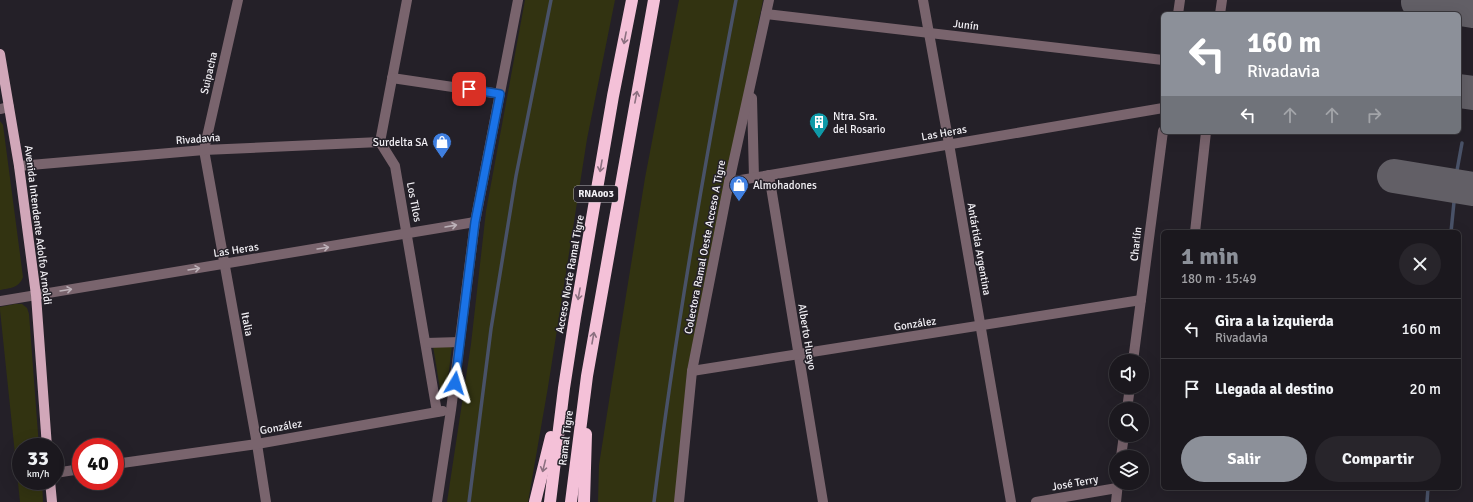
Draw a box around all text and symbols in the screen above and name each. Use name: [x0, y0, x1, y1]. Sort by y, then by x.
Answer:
street label: Junín: [952, 17, 980, 33]
text: 160 m: [1247, 26, 1321, 60]
icon: left: [1181, 28, 1233, 80]
one-way arrow: [620, 31, 628, 44]
street label: Suipacha: [198, 50, 220, 96]
text: Rivadavia: [1247, 60, 1320, 82]
pin: [452, 72, 486, 106]
icon: arrive: [458, 78, 480, 100]
one-way arrow: [633, 91, 641, 104]
icon: left: [1237, 104, 1259, 126]
icon: ahead: [1279, 104, 1301, 126]
icon: ahead: [1321, 104, 1343, 126]
icon: right: [1363, 104, 1385, 126]
place label: Ntra. Sra. del Rosario: [833, 110, 886, 136]
building icon: Ntra. Sra. del Rosario: [808, 111, 830, 139]
street label: Las Heras: [920, 123, 968, 143]
street label: Rivadavia: [175, 131, 221, 147]
shop icon: Surdelta SA: [431, 131, 453, 159]
place label: Surdelta SA: [373, 136, 428, 149]
street label: Avenida Intendente Adolfo Arnoldi: [22, 144, 54, 306]
one-way arrow: [597, 159, 605, 172]
street label: Colectora Ramal Oeste Acceso A Tigre: [682, 159, 728, 335]
shop icon: Almohadones: [728, 174, 750, 202]
place label: Almohadones: [753, 179, 817, 192]
street label: Los Tilos: [404, 181, 424, 223]
road number: RNA003: [574, 186, 618, 202]
street label: Antártida Argentina: [964, 202, 994, 297]
street label: Acceso Norte Ramal Tigre: [553, 214, 587, 334]
one-way arrow: [444, 222, 457, 230]
street label: Charlín: [1127, 226, 1145, 262]
street label: Las Heras: [212, 240, 260, 260]
text: 1 min: [1181, 241, 1239, 271]
button: close: [1399, 243, 1441, 285]
one-way arrow: [316, 244, 329, 252]
one-way arrow: [187, 265, 200, 273]
text: 180 m · 15:49: [1181, 271, 1257, 287]
one-way arrow: [59, 286, 72, 294]
one-way arrow: [575, 287, 583, 300]
street label: Alberto Hueyo: [795, 303, 819, 371]
street label: Italia: [238, 311, 256, 338]
text: Gira a la izquierda: [1215, 312, 1334, 330]
street label: González: [893, 314, 937, 334]
icon: left: [1181, 318, 1203, 340]
text: 160 m: [1401, 320, 1441, 338]
text: Rivadavia: [1215, 330, 1268, 346]
one-way arrow: [589, 332, 597, 345]
map controls: [1109, 354, 1149, 490]
button: sound: [1109, 354, 1149, 394]
position arrow: [434, 362, 476, 404]
icon: arrive: [1181, 378, 1203, 400]
text: Llegada al destino: [1215, 380, 1334, 398]
text: 20 m: [1410, 380, 1441, 398]
button: search: [1109, 402, 1149, 442]
street label: Ramal Tigre: [556, 410, 576, 466]
street label: González: [259, 417, 303, 437]
button: Salir: [1181, 436, 1307, 482]
button: Compartir: [1315, 436, 1441, 482]
speed limit sign: 40: [72, 438, 124, 490]
text: 33: [27, 446, 49, 471]
button: layers: [1109, 450, 1149, 490]
one-way arrow: [540, 459, 547, 472]
text: km/h: [27, 468, 49, 480]
street label: José Terry: [1051, 472, 1100, 493]

